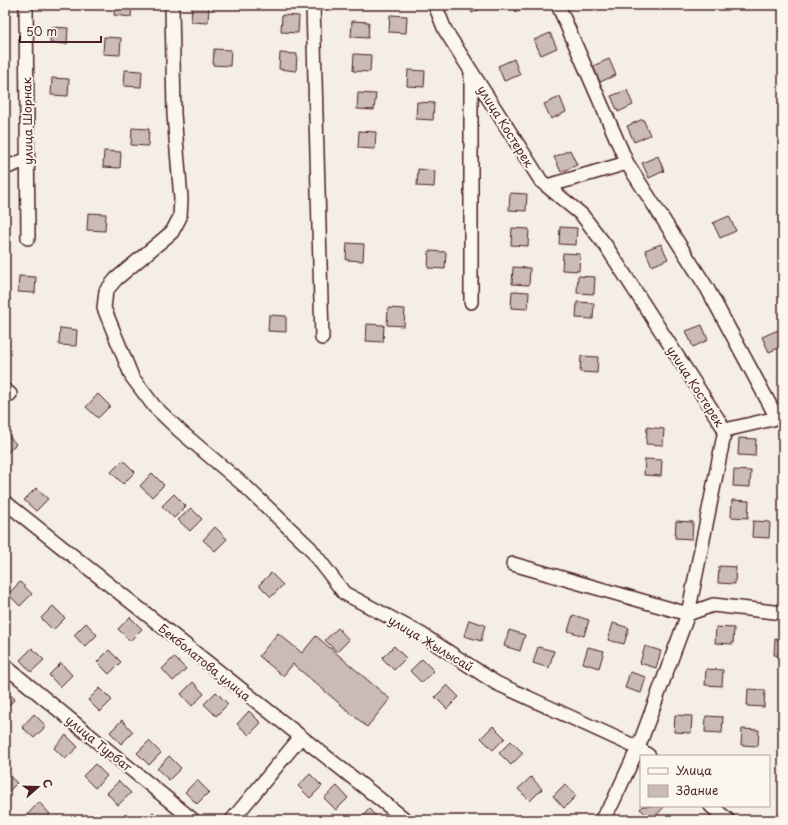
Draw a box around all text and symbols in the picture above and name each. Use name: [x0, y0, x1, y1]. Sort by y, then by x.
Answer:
scale bar: [20, 18, 101, 44]
text: 50 m: [26, 22, 57, 40]
street label: улица Шорнак: [17, 76, 37, 165]
street label: улица Костерек: [474, 82, 539, 171]
street label: улица Костерек: [663, 342, 729, 431]
street label: улица Жылысай: [385, 611, 477, 675]
street label: Бекболатова улица: [155, 619, 255, 705]
street label: улица Турбат: [62, 711, 137, 776]
legend: [640, 755, 770, 807]
text: Улица: [676, 761, 712, 779]
north arrow: [18, 767, 58, 807]
text: С: [38, 777, 57, 790]
text: Здание: [676, 781, 718, 799]

